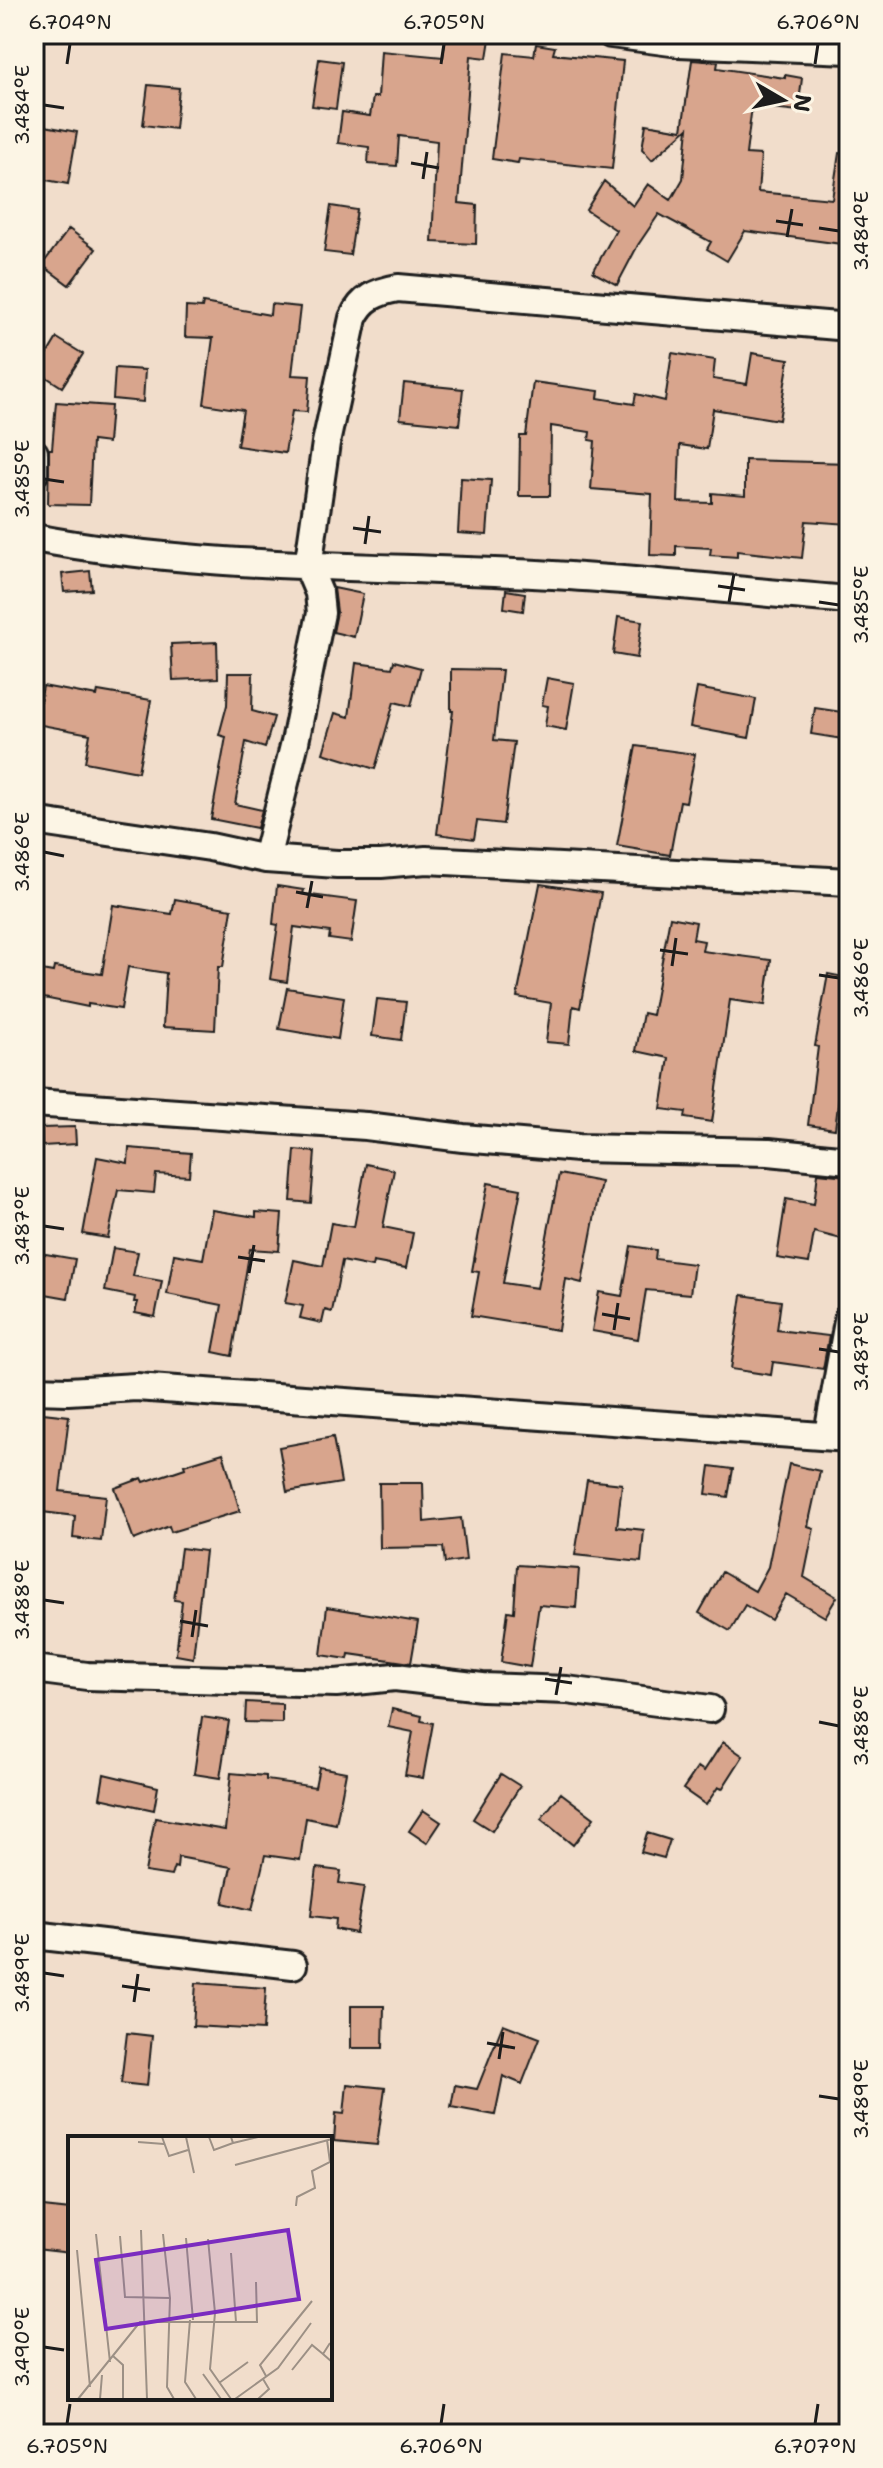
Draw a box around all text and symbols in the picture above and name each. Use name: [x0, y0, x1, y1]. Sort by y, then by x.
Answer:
text: 6.704°N: [28, 9, 112, 35]
text: 6.705°N: [403, 9, 485, 35]
text: 6.706°N: [776, 9, 860, 35]
north arrow: [743, 60, 823, 140]
text: 3.484°E: [9, 65, 35, 145]
text: N: [787, 92, 818, 114]
text: 3.484°E: [848, 191, 874, 271]
text: 3.485°E: [9, 439, 35, 519]
text: 3.485°E: [848, 565, 874, 645]
text: 3.486°E: [9, 812, 35, 892]
text: 3.486°E: [848, 938, 874, 1018]
text: 3.487°E: [9, 1186, 35, 1266]
text: 3.487°E: [848, 1312, 874, 1392]
text: 3.488°E: [9, 1560, 35, 1640]
text: 3.488°E: [848, 1686, 874, 1766]
text: 3.489°E: [9, 1933, 35, 2013]
text: 3.489°E: [848, 2059, 874, 2139]
inset map: [68, 2136, 332, 2400]
text: 3.490°E: [9, 2307, 35, 2387]
text: 6.705°N: [26, 2433, 108, 2459]
text: 6.706°N: [399, 2433, 483, 2459]
text: 6.707°N: [774, 2433, 856, 2459]

